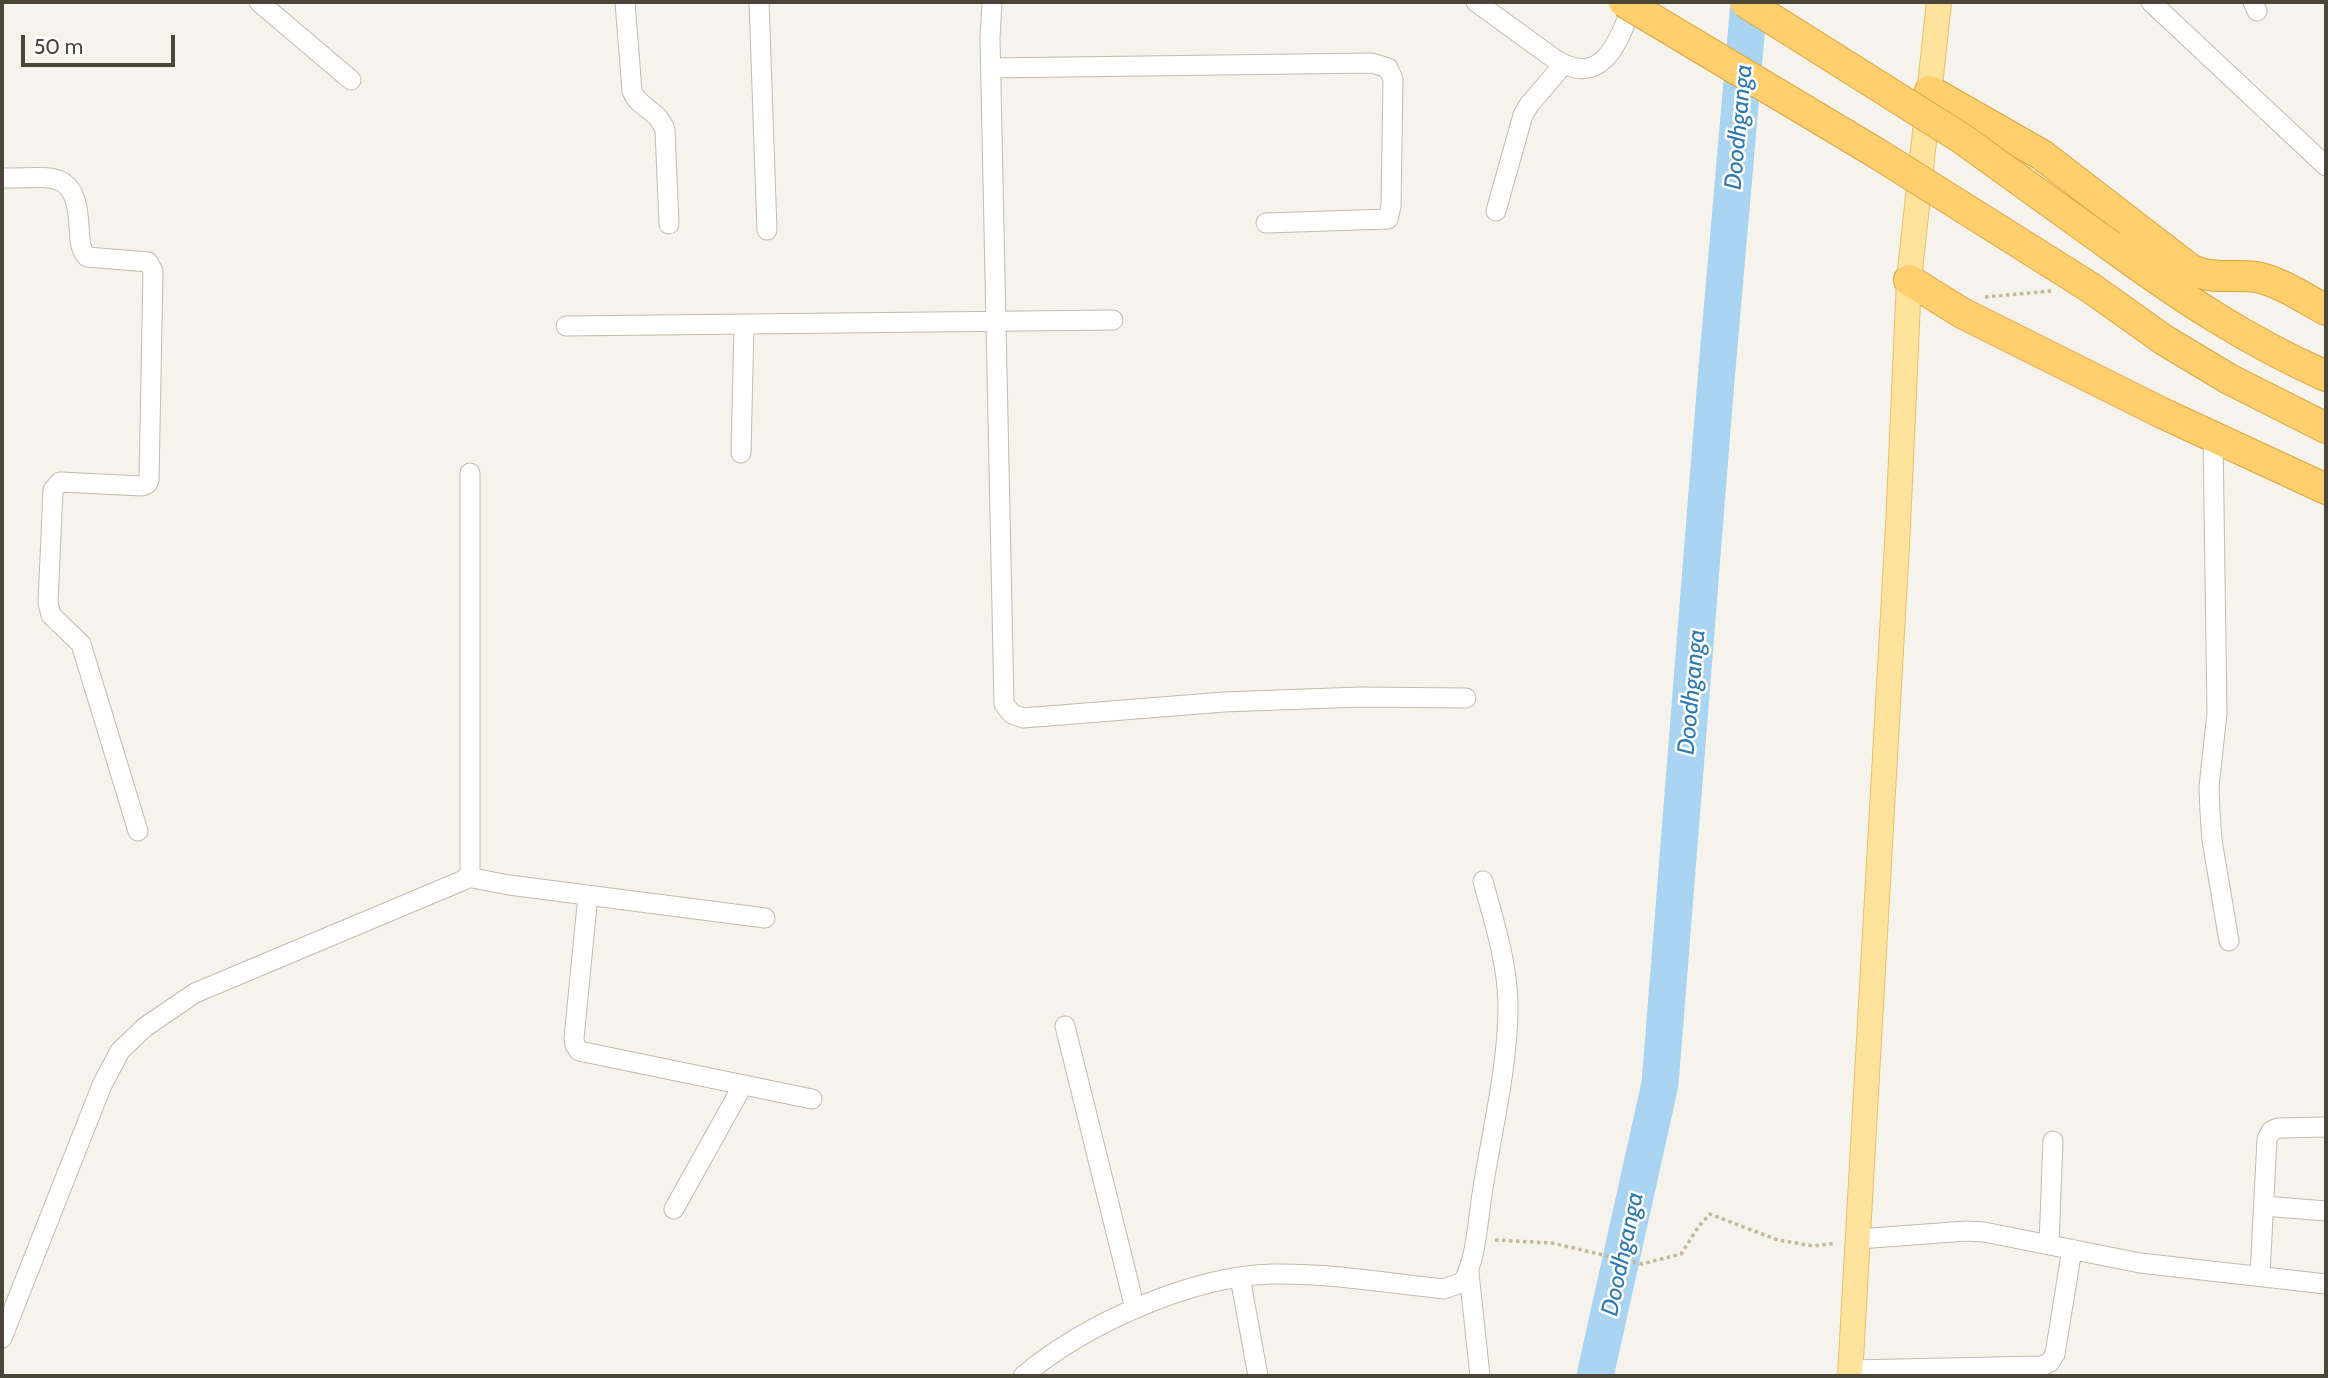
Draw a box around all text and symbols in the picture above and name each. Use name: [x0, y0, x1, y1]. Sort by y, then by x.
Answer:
scale bar: [24, 21, 178, 65]
text: 50 m: [34, 34, 83, 59]
water label: Doodhganga: [1719, 63, 1759, 191]
water label: Doodhganga: [1672, 628, 1712, 756]
water label: Doodhganga: [1596, 1190, 1650, 1318]

